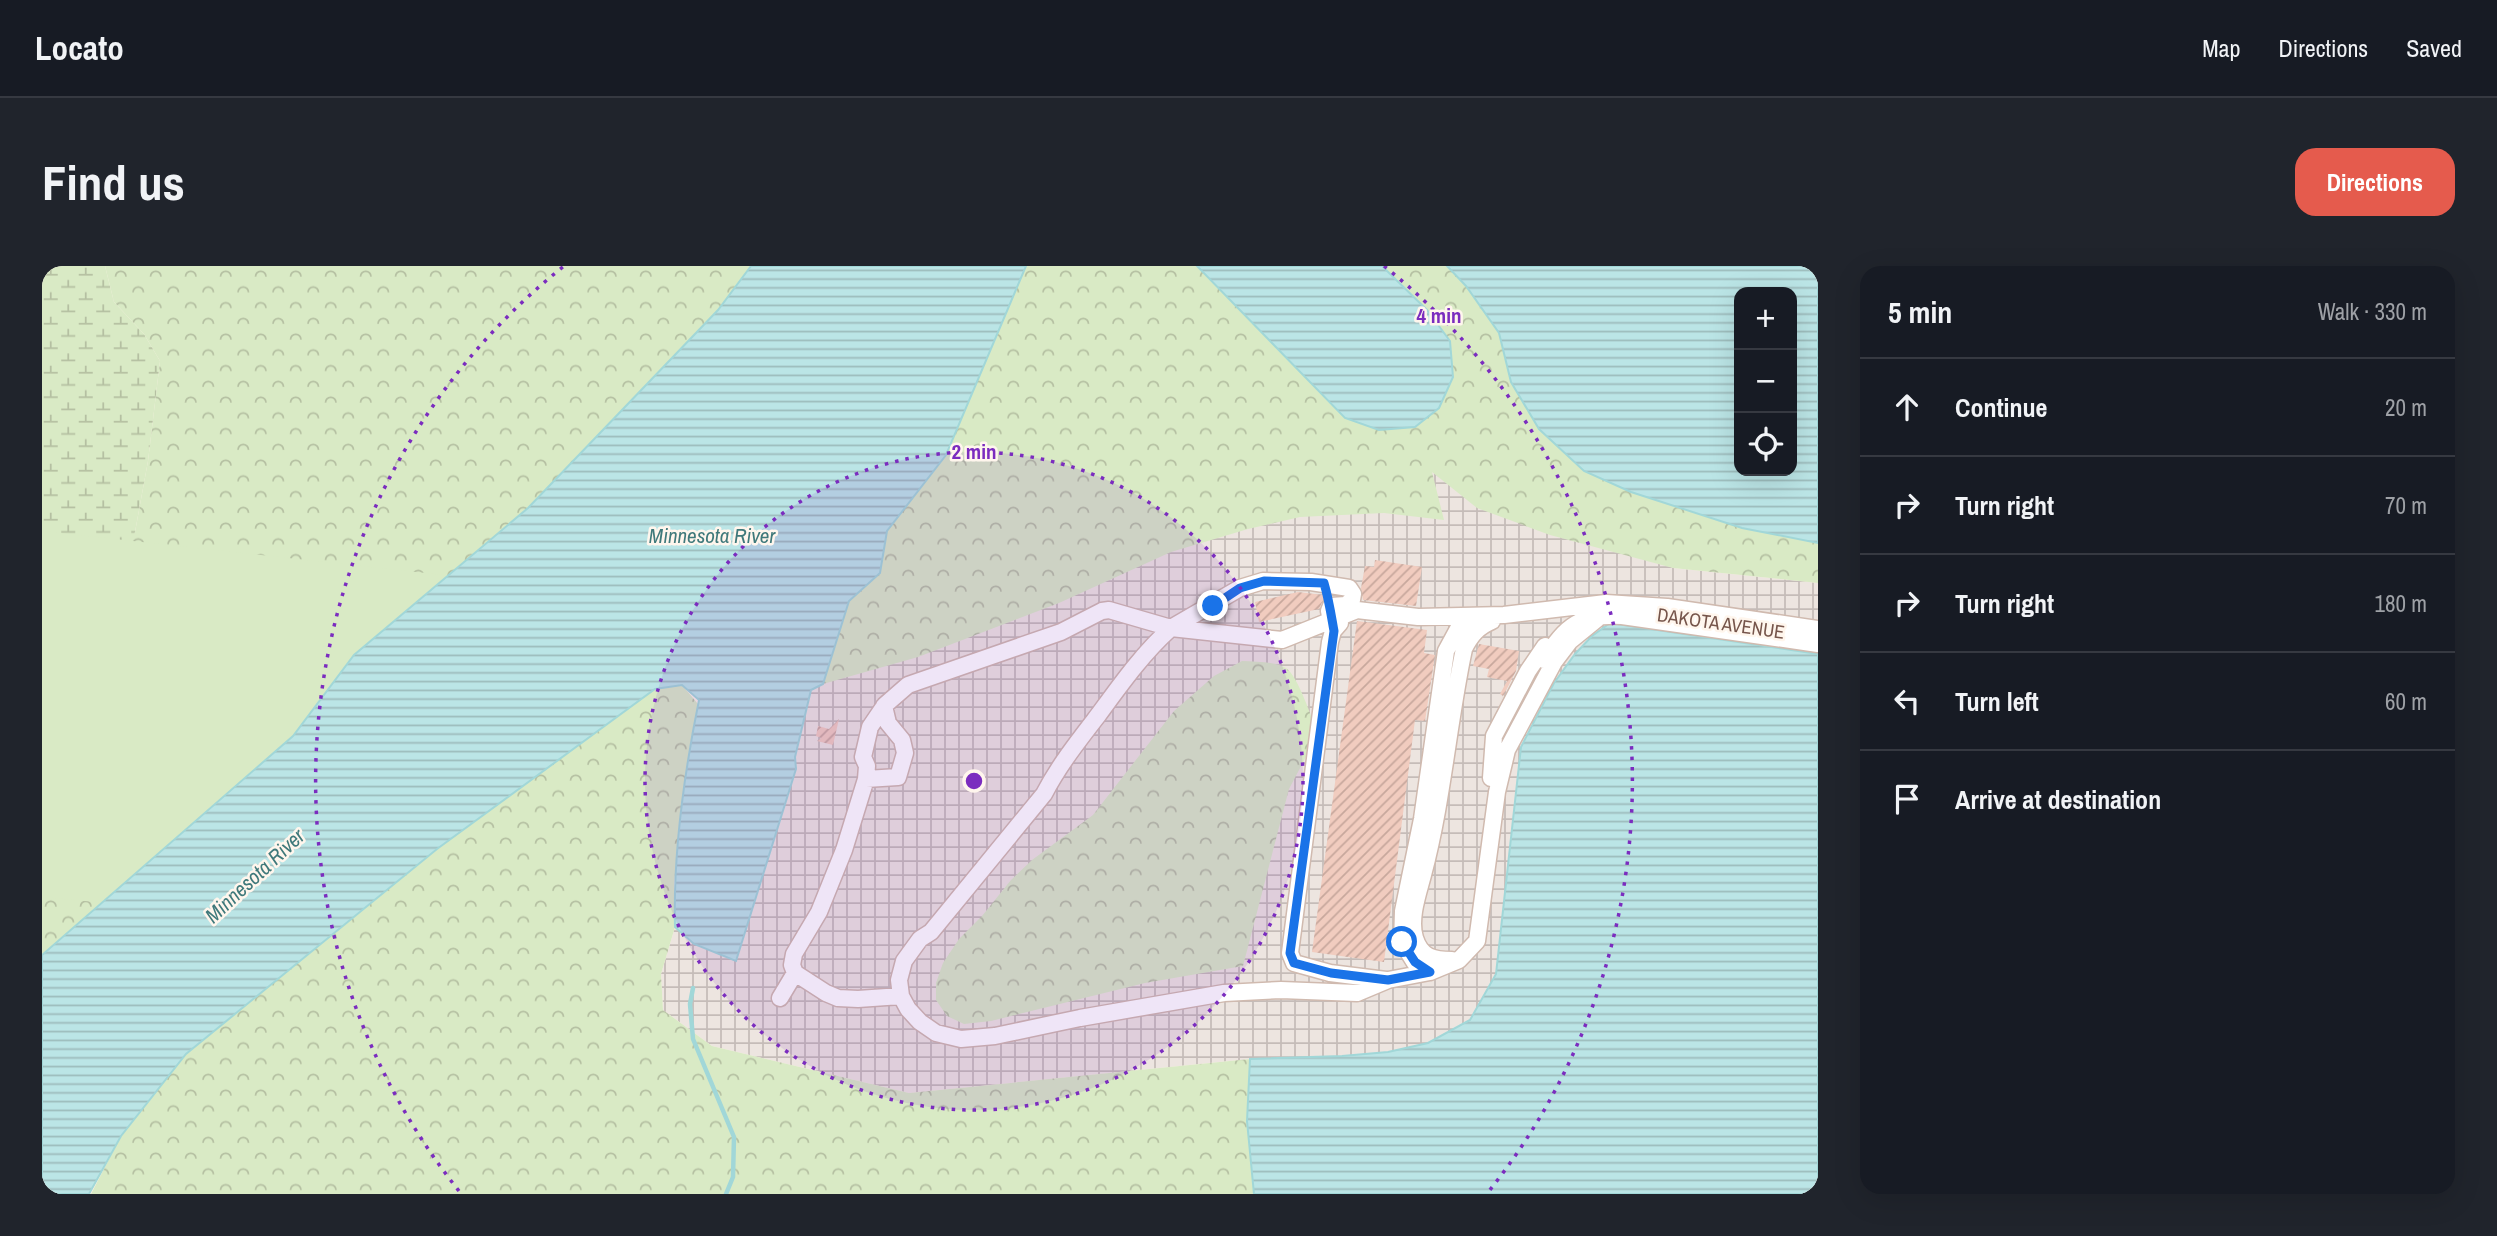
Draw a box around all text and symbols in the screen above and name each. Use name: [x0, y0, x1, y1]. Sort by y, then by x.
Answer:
text: Locato: [35, 26, 124, 70]
text: Map: [2202, 32, 2240, 64]
text: Directions: [2278, 32, 2368, 64]
text: Saved: [2406, 32, 2462, 64]
button: Directions: [2295, 148, 2455, 216]
text: Find us: [42, 149, 185, 215]
map controls: [1734, 287, 1797, 476]
button: +: [1734, 287, 1797, 350]
text: 5 min: [1888, 292, 1952, 332]
text: Walk · 330 m: [2318, 296, 2427, 327]
text: 4 min: [1417, 301, 1461, 330]
button: −: [1734, 350, 1797, 413]
icon: ahead: [1888, 388, 1926, 426]
text: Continue: [1955, 390, 2047, 425]
text: 20 m: [2385, 392, 2427, 423]
button: locate: [1734, 413, 1797, 476]
text: 2 min: [952, 437, 996, 466]
icon: right: [1888, 486, 1926, 524]
text: Turn right: [1955, 488, 2054, 523]
text: 70 m: [2385, 490, 2427, 521]
water label: Minnesota River: [649, 521, 776, 550]
icon: right: [1888, 584, 1926, 622]
text: Turn right: [1955, 586, 2054, 621]
text: 180 m: [2375, 588, 2427, 619]
route end: [1197, 590, 1228, 621]
street label: DAKOTA AVENUE: [1656, 601, 1786, 645]
icon: left: [1888, 682, 1926, 720]
text: Turn left: [1955, 684, 2039, 719]
text: 60 m: [2385, 686, 2427, 717]
centre of rings: [962, 769, 986, 793]
icon: arrive: [1888, 780, 1926, 818]
text: Arrive at destination: [1955, 782, 2161, 817]
water label: Minnesota River: [199, 821, 312, 929]
route start: [1386, 926, 1417, 957]

